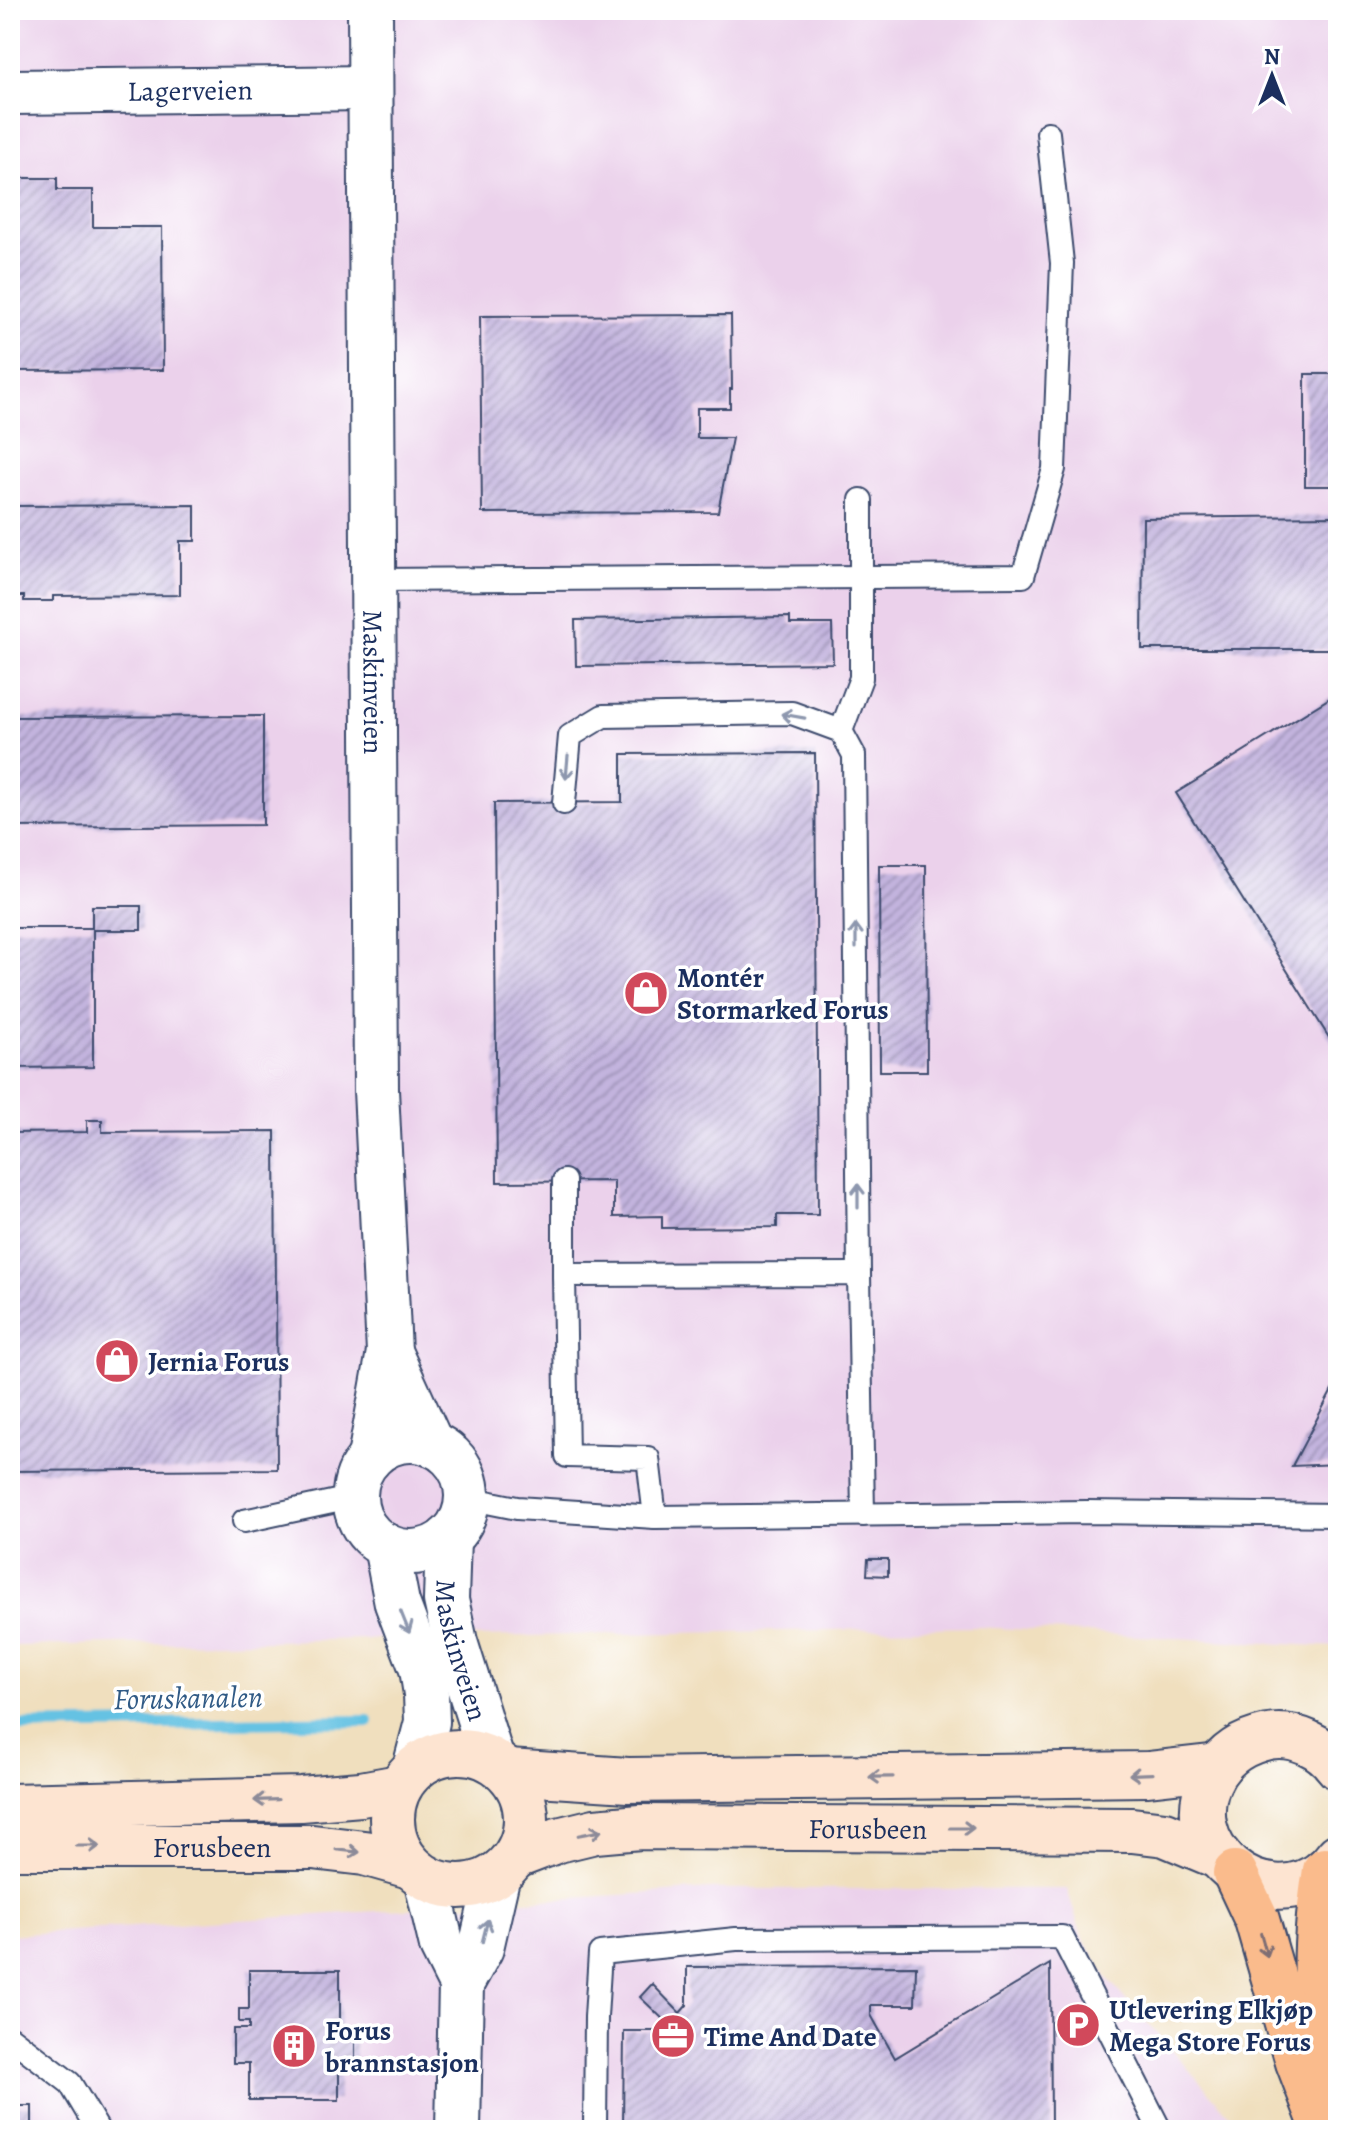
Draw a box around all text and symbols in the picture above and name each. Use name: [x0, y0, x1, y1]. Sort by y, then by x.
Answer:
north arrow: [1232, 36, 1312, 116]
text: N: [1264, 42, 1280, 72]
street label: Lagerveien: [127, 71, 253, 111]
street label: Maskinveien: [353, 610, 392, 754]
one-way arrow: [780, 707, 806, 722]
one-way arrow: [559, 753, 574, 780]
one-way arrow: [848, 923, 864, 950]
place label: Montér Stormarked Forus: [677, 959, 889, 1029]
shop icon: Montér Stormarked Forus: [622, 969, 670, 1017]
one-way arrow: [850, 1183, 866, 1210]
shop icon: Jernia Forus: [93, 1337, 141, 1385]
place label: Jernia Forus: [148, 1343, 289, 1381]
street label: Maskinveien: [426, 1579, 497, 1726]
one-way arrow: [399, 1609, 413, 1634]
water label: Foruskanalen: [113, 1677, 263, 1719]
one-way arrow: [1128, 1766, 1155, 1781]
one-way arrow: [868, 1769, 895, 1785]
one-way arrow: [253, 1793, 280, 1808]
street label: Forusbeen: [808, 1810, 927, 1849]
one-way arrow: [948, 1821, 975, 1836]
one-way arrow: [577, 1824, 602, 1839]
street label: Forusbeen: [153, 1829, 271, 1867]
one-way arrow: [74, 1839, 101, 1854]
one-way arrow: [334, 1843, 361, 1858]
one-way arrow: [478, 1919, 493, 1945]
one-way arrow: [1258, 1932, 1273, 1958]
place label: Utlevering Elkjøp Mega Store Forus: [1109, 1991, 1313, 2061]
parking icon: Utlevering Elkjøp Mega Store Forus: [1054, 2001, 1102, 2049]
place label: Forus brannstasjon: [324, 2012, 479, 2082]
office icon: Time And Date: [649, 2012, 697, 2060]
place label: Time And Date: [704, 2018, 877, 2056]
building icon: Forus brannstasjon: [270, 2022, 318, 2070]

